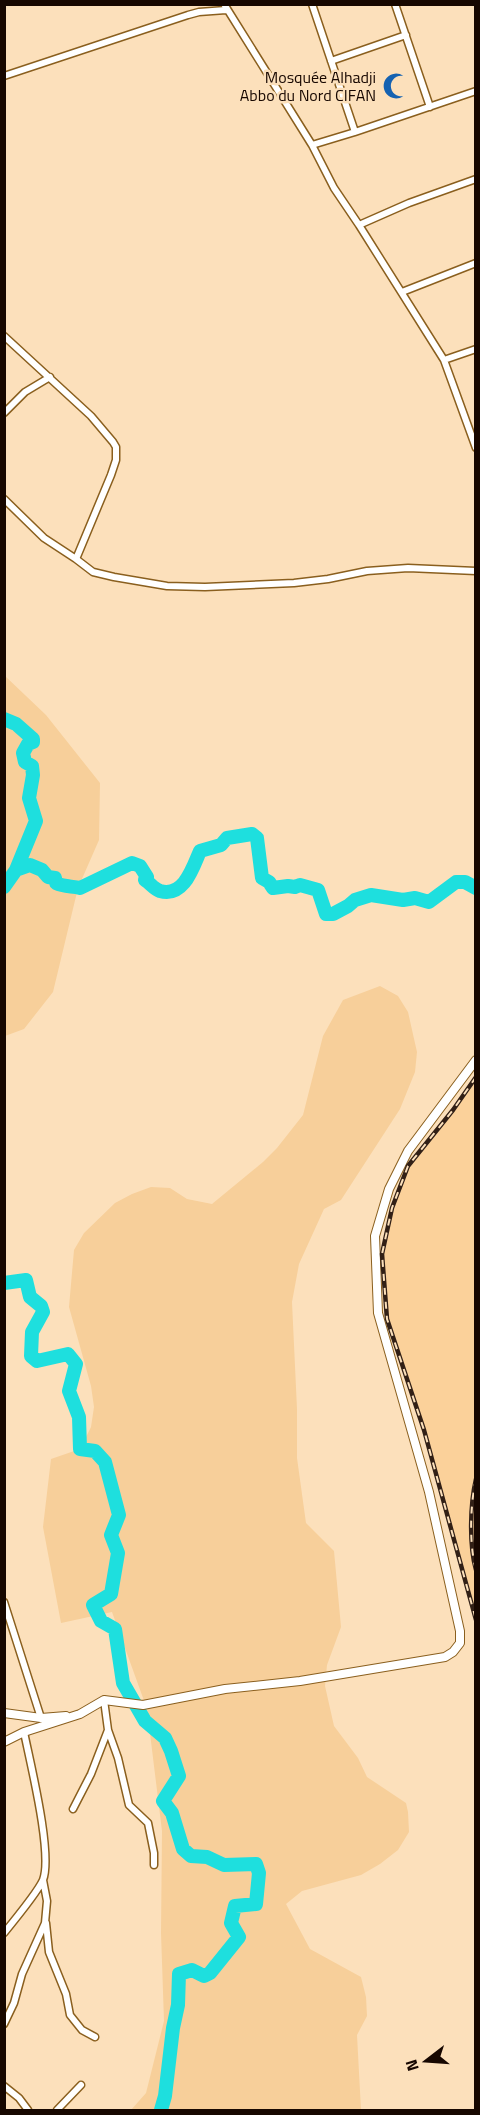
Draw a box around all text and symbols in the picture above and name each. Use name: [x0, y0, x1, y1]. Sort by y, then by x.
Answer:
place label: Mosquée Alhadji Abbo du Nord CIFAN: [240, 65, 376, 107]
mosque icon: Mosquée Alhadji Abbo du Nord CIFAN: [381, 71, 411, 101]
north arrow: [396, 2031, 456, 2091]
text: N: [399, 2057, 425, 2074]

